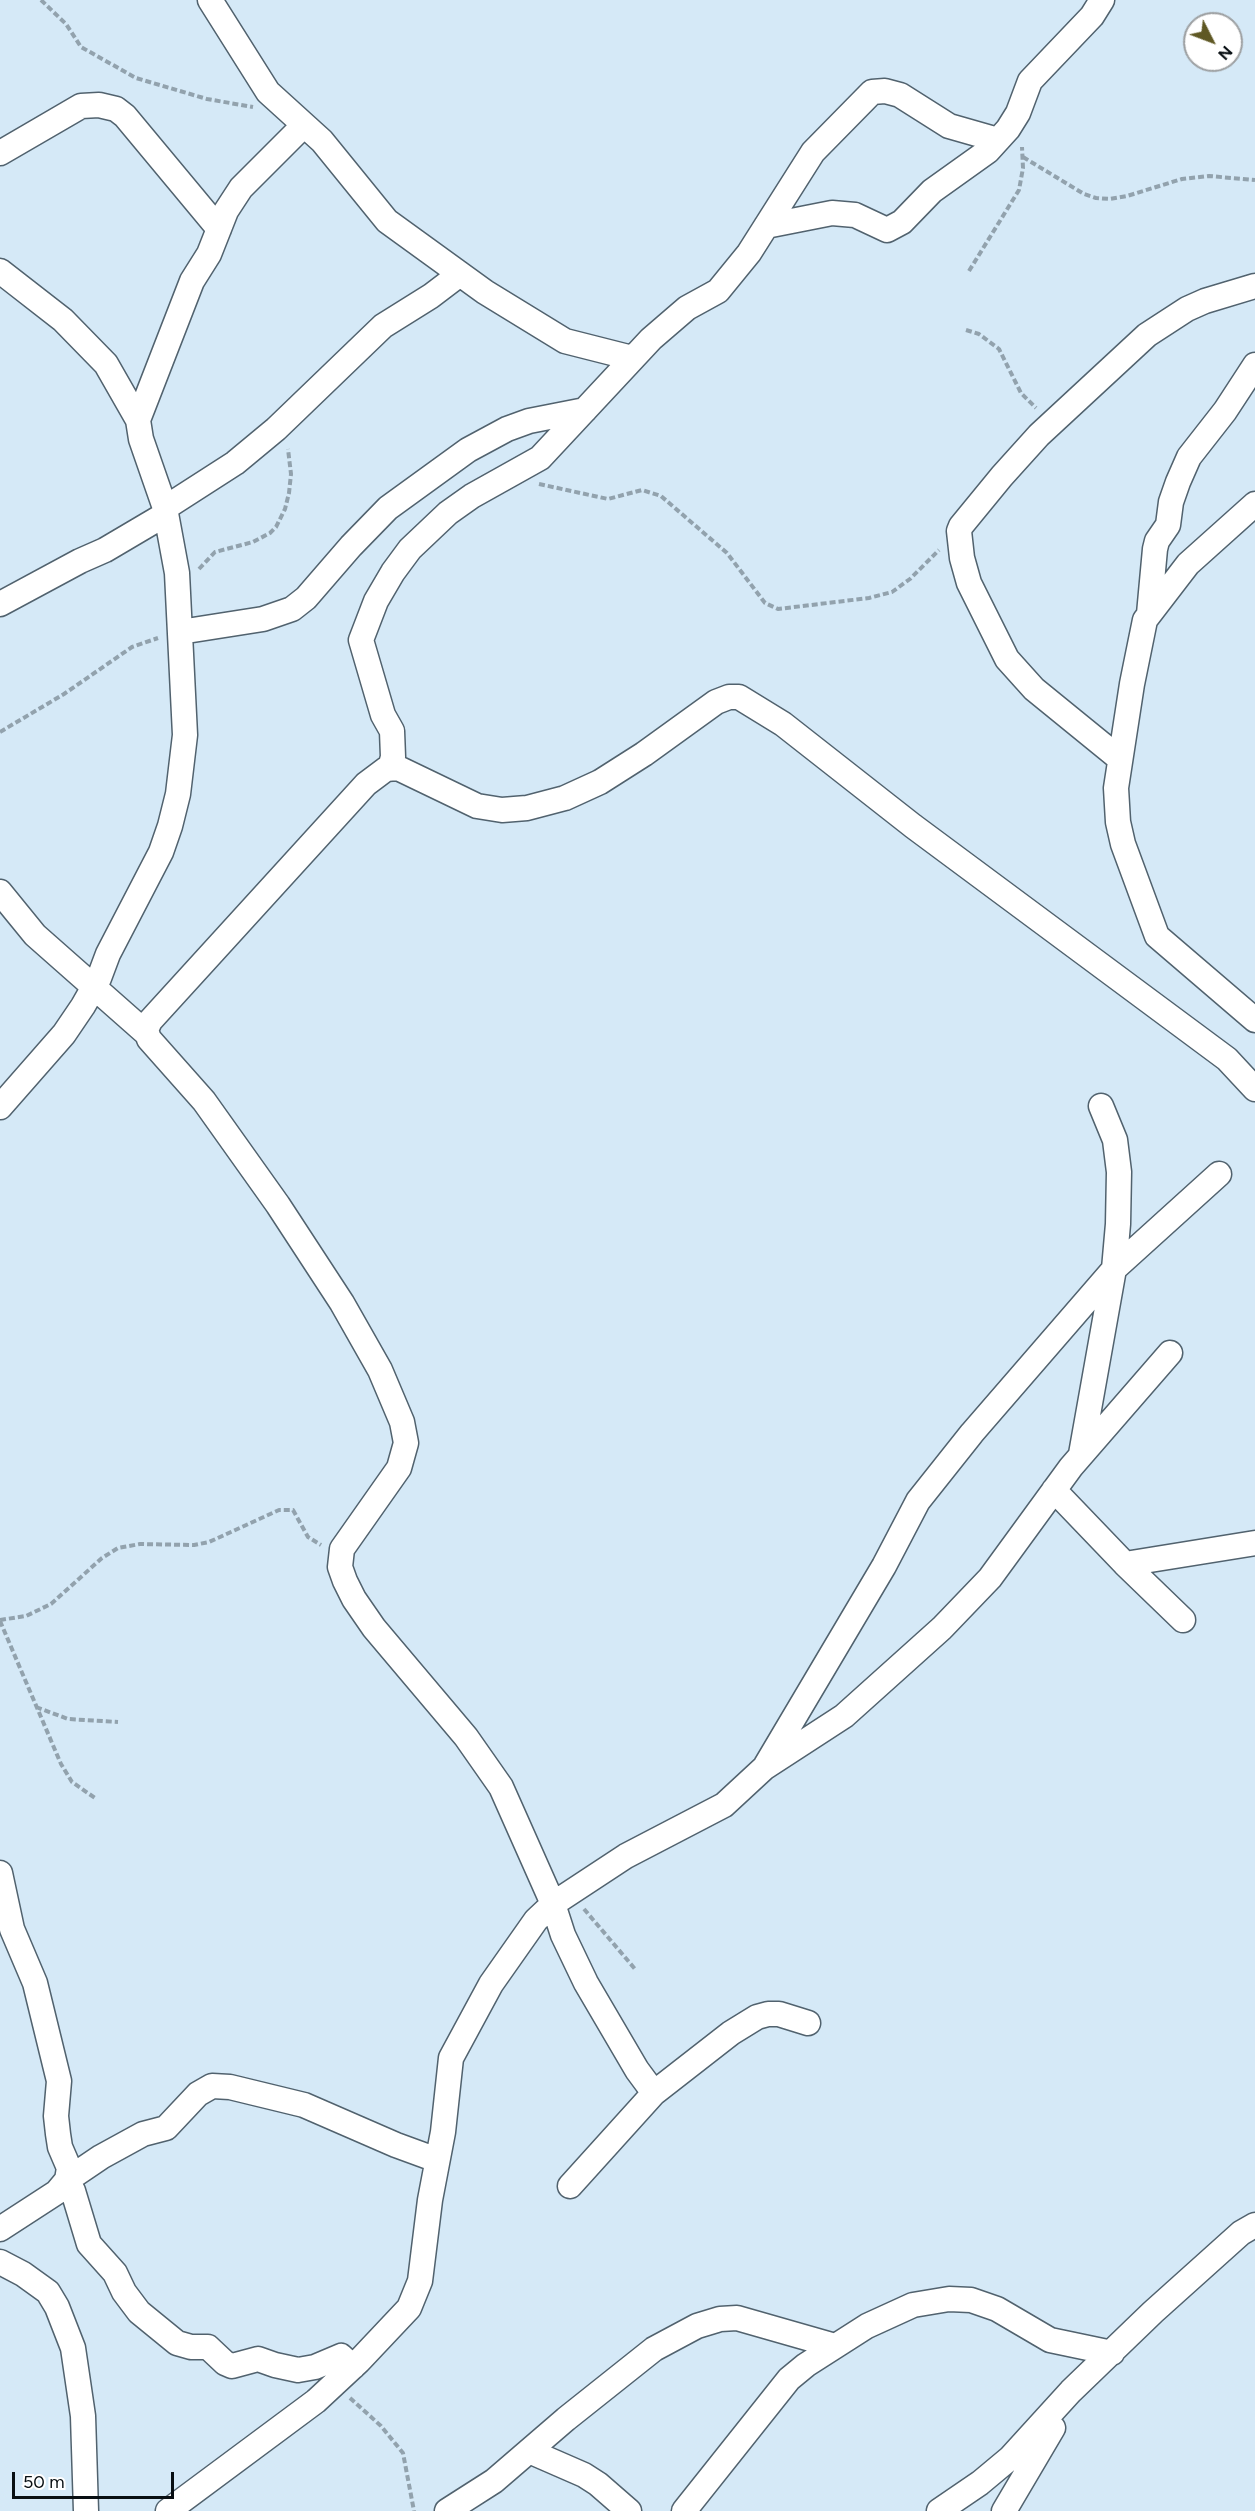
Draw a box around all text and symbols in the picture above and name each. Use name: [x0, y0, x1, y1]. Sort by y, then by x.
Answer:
north arrow: [1183, 12, 1243, 72]
text: N: [1214, 42, 1236, 64]
scale bar: [15, 2460, 177, 2498]
text: 50 m: [23, 2471, 65, 2493]

